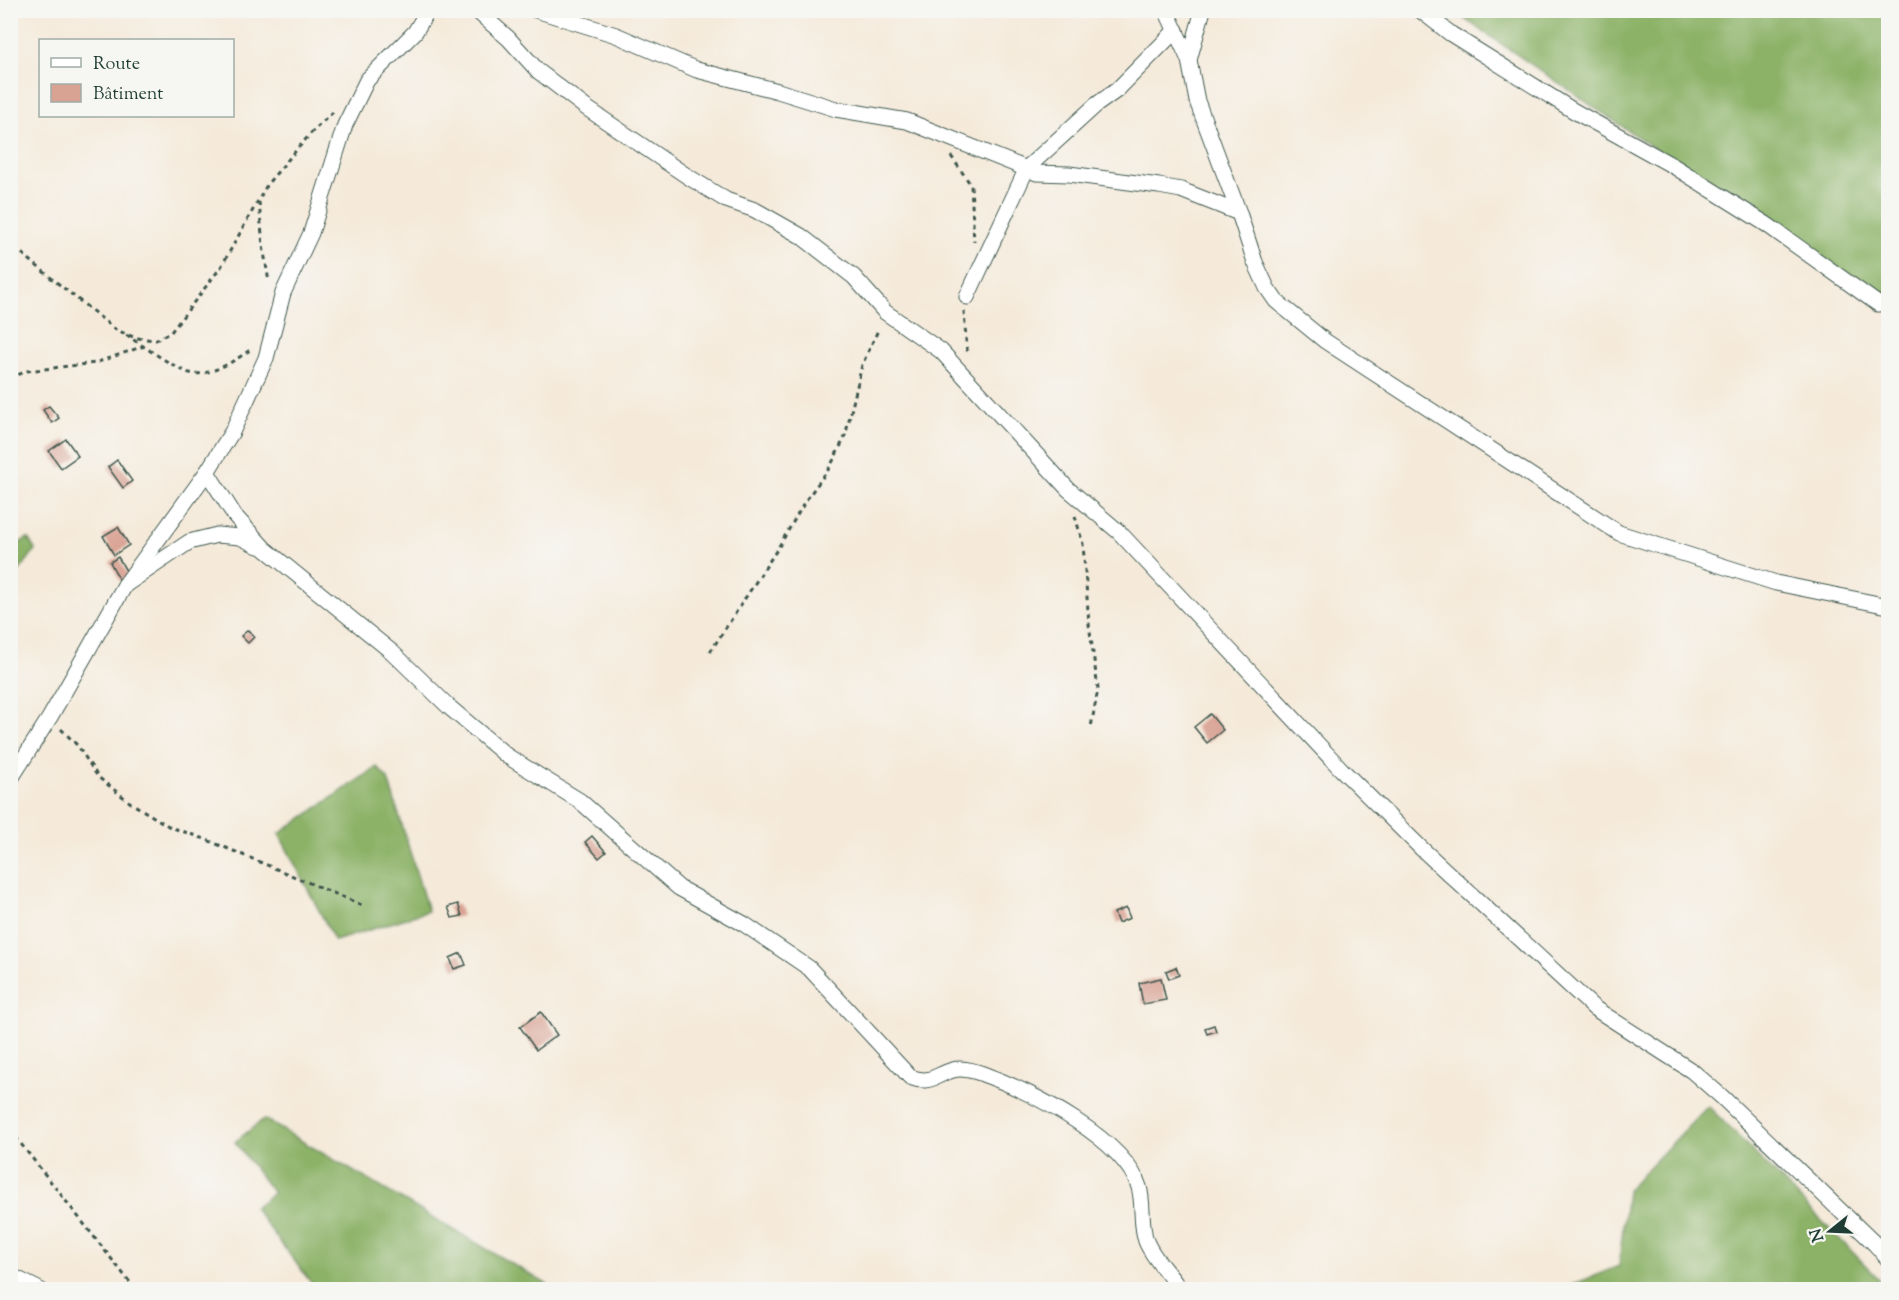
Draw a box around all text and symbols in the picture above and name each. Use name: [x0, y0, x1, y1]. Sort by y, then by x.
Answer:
legend: [39, 39, 234, 117]
text: Route: [93, 52, 140, 78]
text: Bâtiment: [93, 82, 163, 108]
north arrow: [1800, 1201, 1860, 1261]
text: N: [1805, 1225, 1831, 1244]

